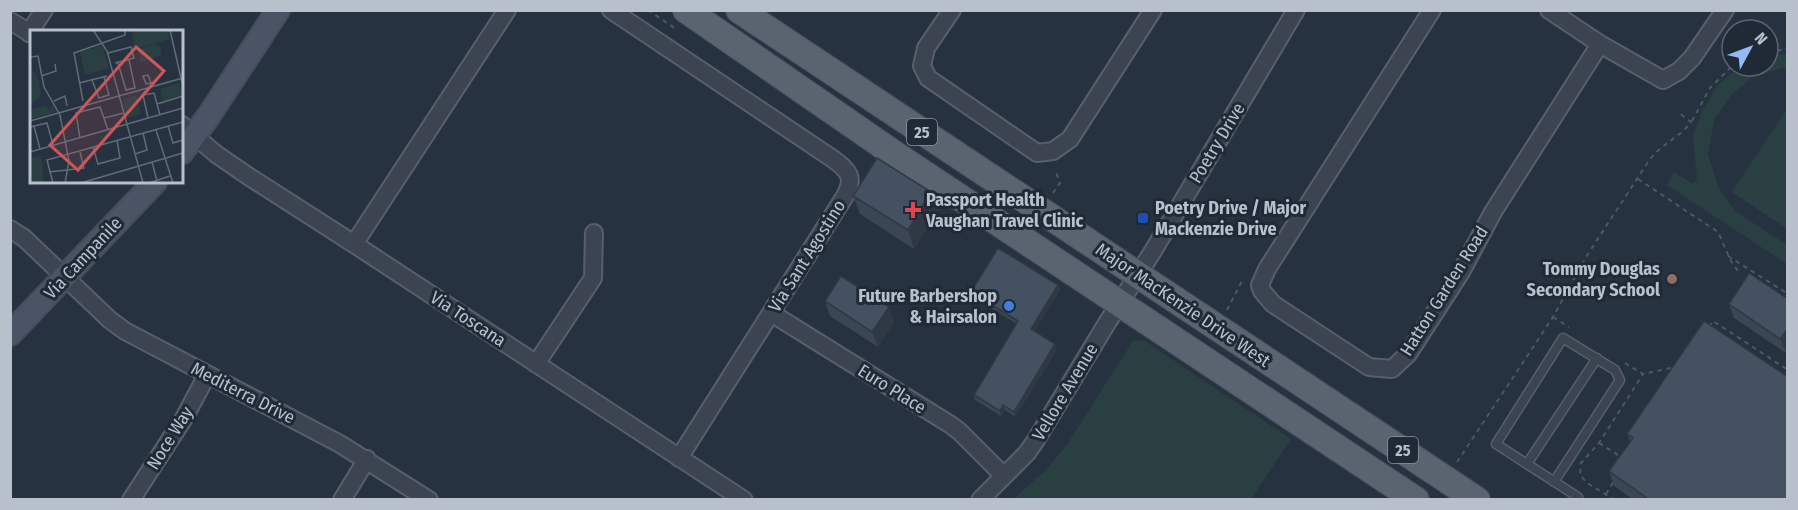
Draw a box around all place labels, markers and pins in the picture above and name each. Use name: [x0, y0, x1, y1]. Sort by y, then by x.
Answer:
place label: Passport Health Vaughan Travel Clinic: [925, 189, 1084, 232]
place label: Poetry Drive / Major Mackenzie Drive: [1155, 197, 1307, 240]
marker: Passport Health Vaughan Travel Clinic: [904, 201, 922, 219]
marker: Poetry Drive / Major Mackenzie Drive: [1136, 211, 1150, 225]
place label: Tommy Douglas Secondary School: [1527, 258, 1660, 301]
marker: Tommy Douglas Secondary School: [1665, 272, 1679, 286]
place label: Future Barbershop & Hairsalon: [858, 285, 997, 328]
marker: Future Barbershop & Hairsalon: [1002, 299, 1016, 313]

